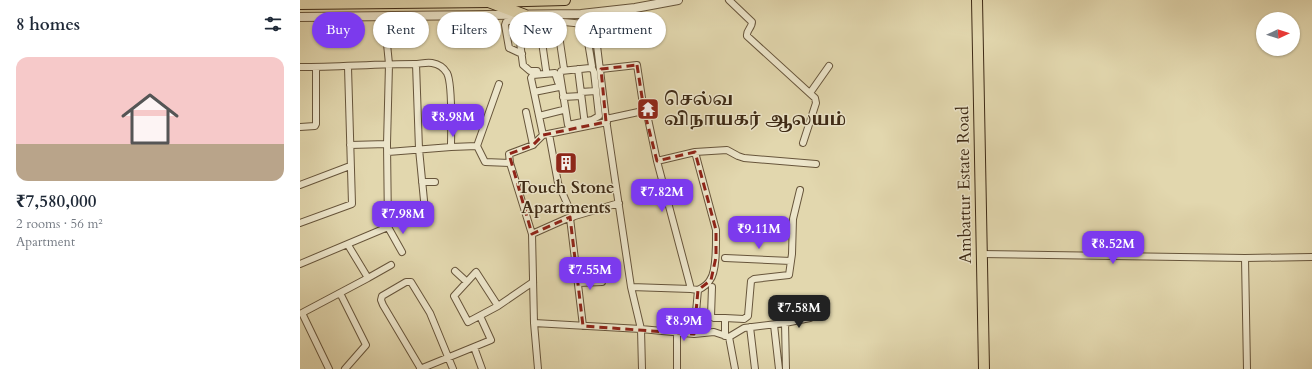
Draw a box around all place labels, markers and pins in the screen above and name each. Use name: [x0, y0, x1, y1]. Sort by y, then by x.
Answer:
place label: செல்வ விநாயகர் ஆலயம்: [664, 88, 846, 133]
temple icon: செல்வ விநாயகர் ஆலயம்: [635, 96, 661, 122]
pin: ₹8.98M: [420, 104, 486, 138]
building icon: Touch Stone Apartments: [553, 150, 579, 176]
place label: Touch Stone Apartments: [517, 176, 615, 219]
pin: ₹7.82M: [629, 179, 695, 213]
pin: ₹7.98M: [370, 201, 436, 235]
pin: ₹9.11M: [726, 216, 792, 250]
pin: ₹8.52M: [1080, 231, 1146, 265]
pin: ₹7.55M: [557, 257, 623, 291]
pin: ₹7.58M: [766, 295, 832, 329]
pin: ₹8.9M: [656, 308, 712, 342]

